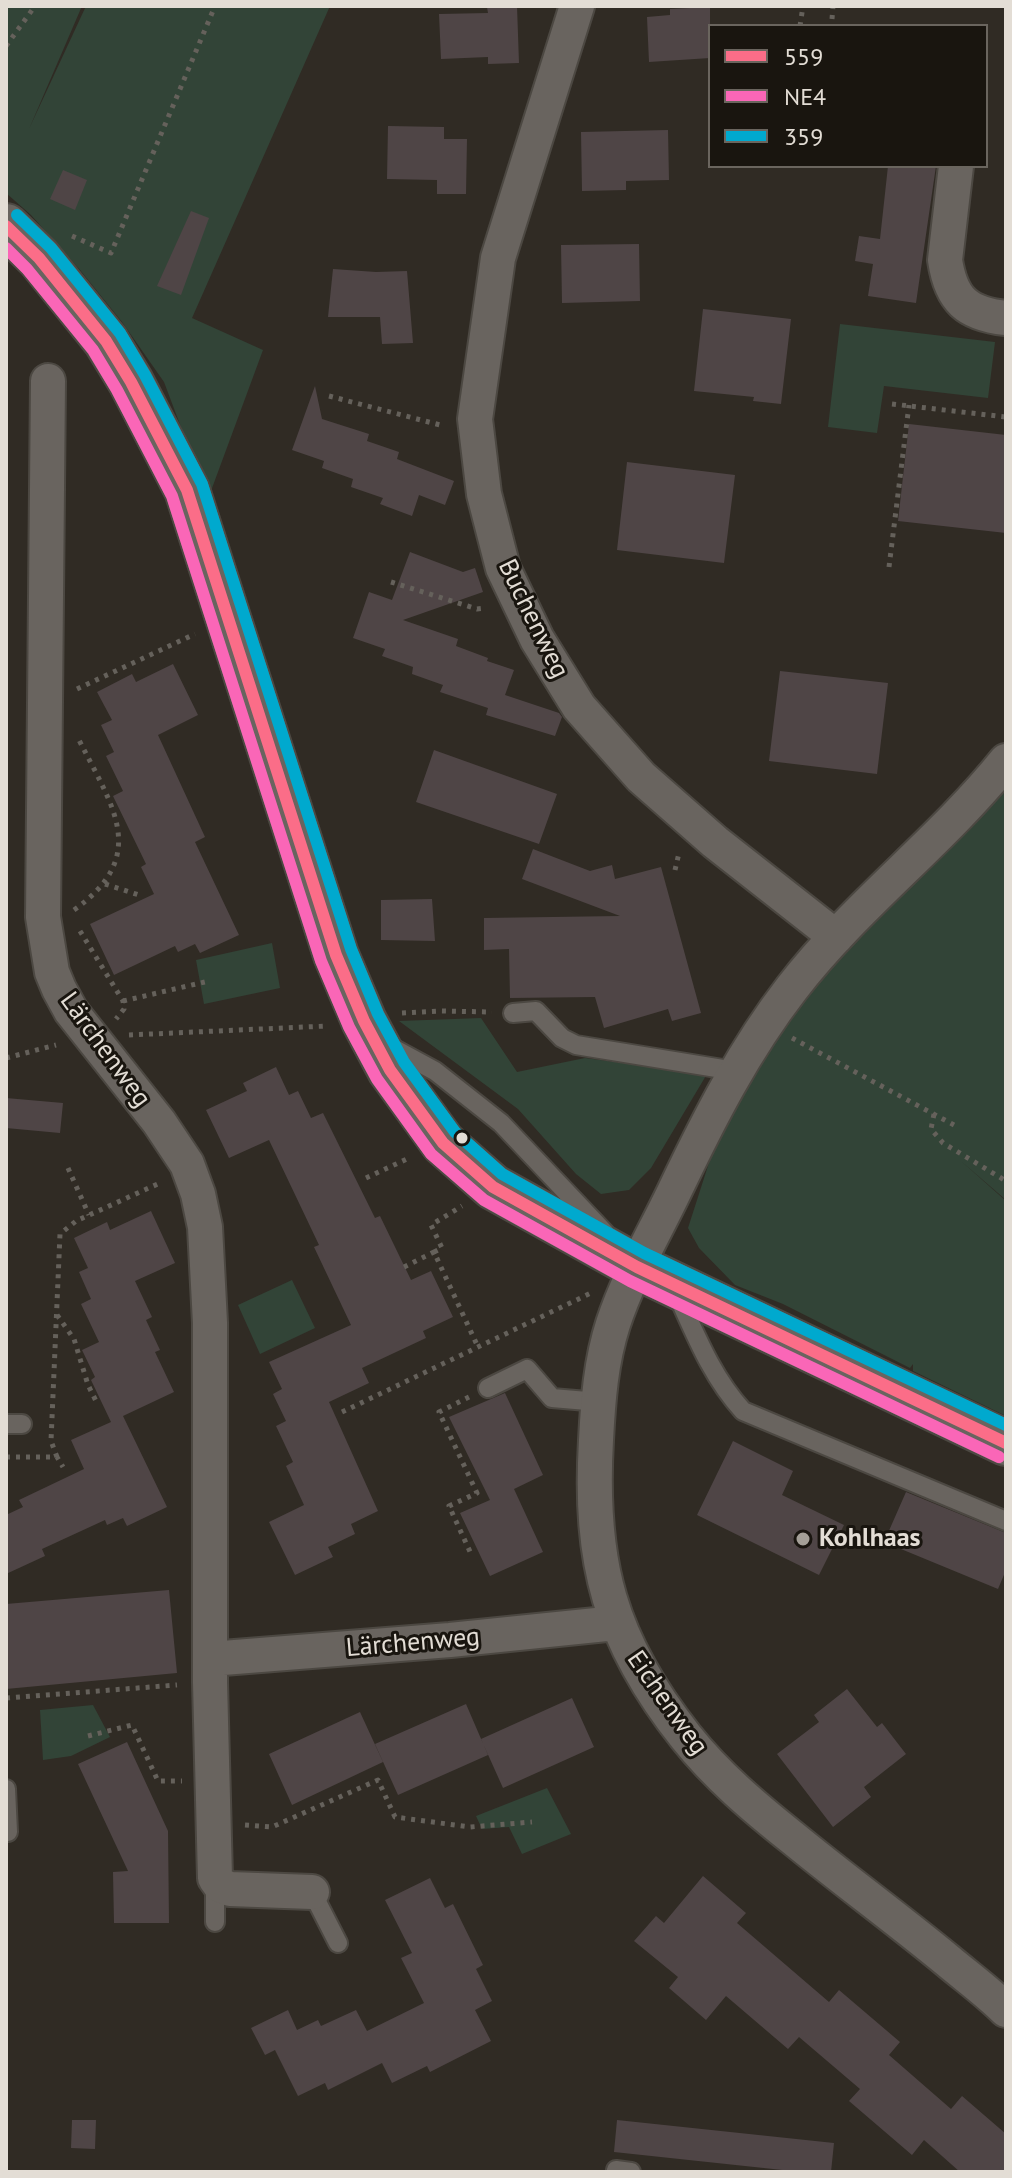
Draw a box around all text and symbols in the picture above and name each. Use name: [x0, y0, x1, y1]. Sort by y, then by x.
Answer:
legend: [708, 24, 988, 168]
text: 559: [784, 41, 823, 72]
text: NE4: [784, 81, 826, 112]
text: 359: [784, 121, 823, 152]
street label: Buchenweg: [491, 555, 575, 683]
street label: Lärchenweg: [53, 987, 157, 1113]
unlabelled marker: [454, 1130, 470, 1146]
place label: Kohlhaas: [819, 1523, 921, 1555]
marker: Kohlhaas: [794, 1530, 812, 1548]
street label: Lärchenweg: [345, 1622, 481, 1664]
street label: Eichenweg: [620, 1645, 714, 1761]

